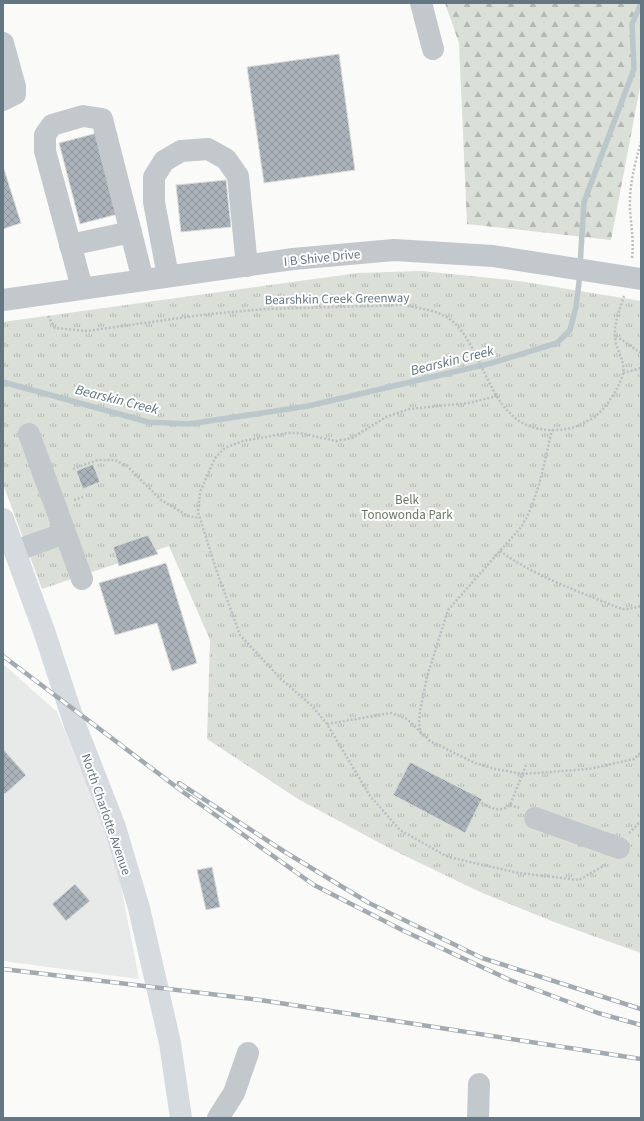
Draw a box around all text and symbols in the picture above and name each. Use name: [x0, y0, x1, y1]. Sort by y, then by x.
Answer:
street label: I B Shive Drive: [283, 245, 361, 271]
street label: Bearshkin Creek Greenway: [264, 289, 410, 309]
water label: Bearskin Creek: [409, 341, 496, 381]
water label: Bearskin Creek: [73, 380, 161, 420]
park label: Belk Tonowonda Park: [361, 491, 453, 524]
street label: North Charlotte Avenue: [77, 751, 135, 877]

